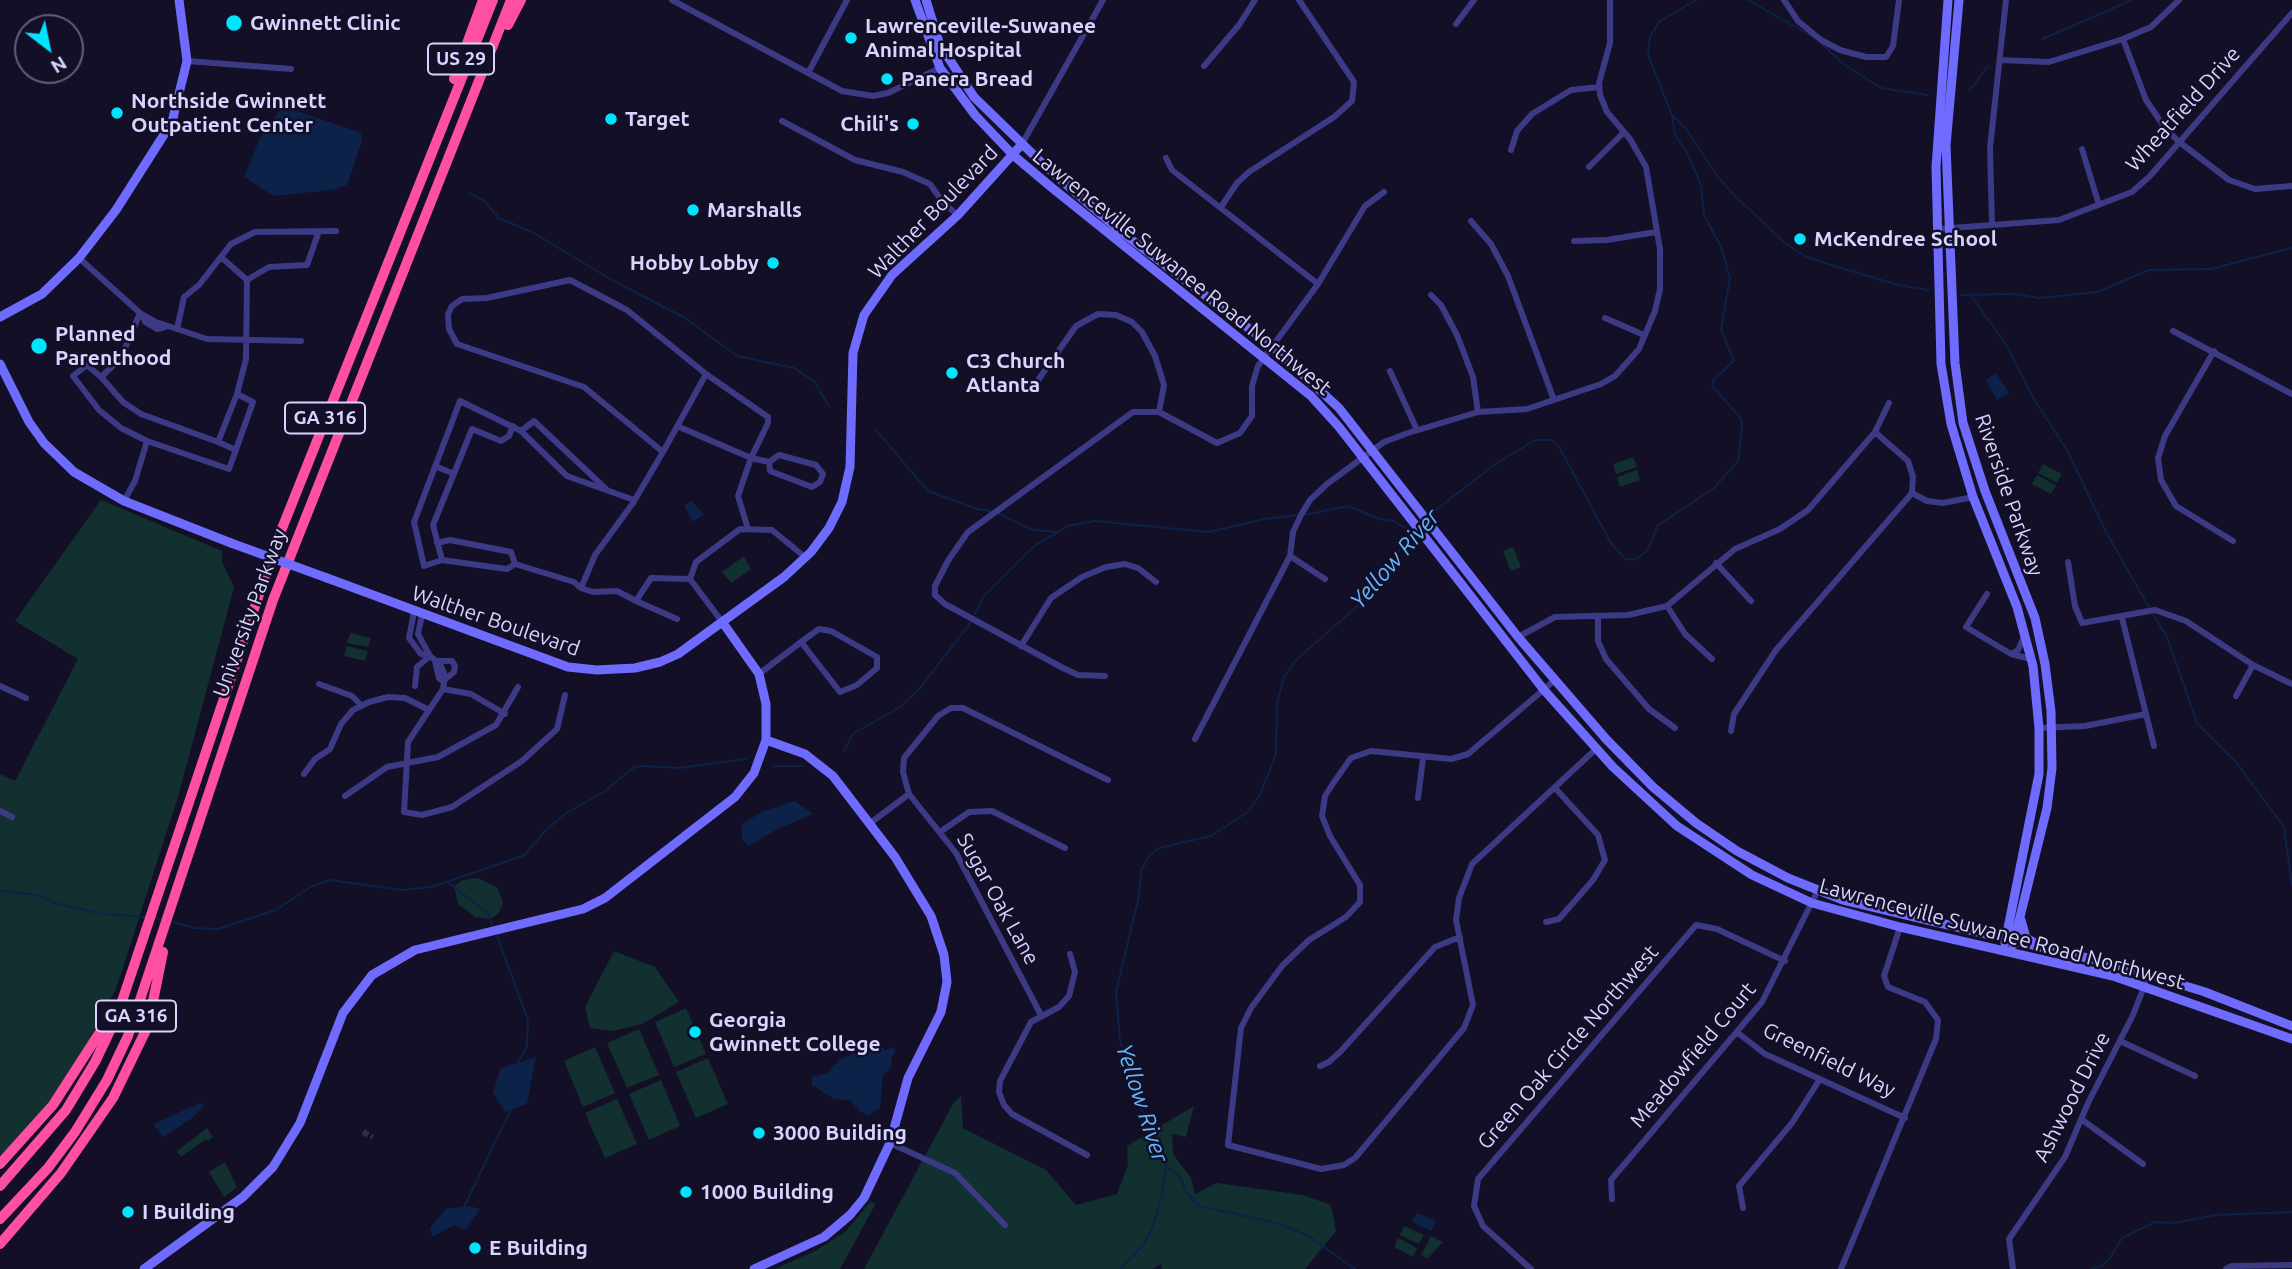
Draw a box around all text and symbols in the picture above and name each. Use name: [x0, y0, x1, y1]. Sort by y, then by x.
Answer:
place label: Gwinnett Clinic: [250, 10, 401, 36]
marker: Gwinnett Clinic: [224, 13, 244, 33]
place label: Lawrenceville-Suwanee Animal Hospital: [865, 13, 1096, 63]
north arrow: [14, 14, 84, 84]
marker: Lawrenceville-Suwanee Animal Hospital: [843, 30, 859, 46]
street label: Wheatfield Drive: [2120, 42, 2246, 176]
road number: US 29: [428, 44, 494, 74]
text: N: [47, 52, 71, 78]
place label: Panera Bread: [901, 66, 1033, 92]
marker: Panera Bread: [879, 71, 895, 87]
place label: Northside Gwinnett Outpatient Center: [131, 88, 326, 138]
marker: Northside Gwinnett Outpatient Center: [109, 105, 125, 121]
place label: Target: [625, 106, 690, 132]
marker: Target: [603, 111, 619, 127]
place label: Chili's: [840, 111, 899, 137]
marker: Chili's: [905, 116, 921, 132]
street label: Walther Boulevard: [863, 140, 1003, 284]
street label: Lawrenceville Suwanee Road Northwest: [1027, 143, 1337, 401]
place label: Marshalls: [707, 197, 802, 223]
marker: Marshalls: [685, 202, 701, 218]
place label: McKendree School: [1814, 226, 1997, 252]
marker: McKendree School: [1792, 231, 1808, 247]
place label: Hobby Lobby: [630, 250, 759, 276]
marker: Hobby Lobby: [765, 255, 781, 271]
place label: Planned Parenthood: [55, 321, 171, 371]
marker: Planned Parenthood: [29, 336, 49, 356]
place label: C3 Church Atlanta: [966, 348, 1065, 398]
marker: C3 Church Atlanta: [944, 365, 960, 381]
road number: GA 316: [285, 402, 365, 434]
street label: Riverside Parkway: [1969, 411, 2049, 579]
water label: Yellow River: [1344, 504, 1446, 614]
street label: University Parkway: [208, 525, 292, 701]
street label: Walther Boulevard: [409, 580, 583, 662]
street label: Sugar Oak Lane: [952, 829, 1044, 969]
street label: Lawrenceville Suwanee Road Northwest: [1817, 873, 2187, 995]
street label: Green Oak Circle Northwest: [1472, 940, 1664, 1154]
street label: Meadowfield Court: [1625, 977, 1761, 1133]
road number: GA 316: [96, 1000, 176, 1032]
place label: Georgia Gwinnett College: [709, 1007, 881, 1057]
street label: Greenfield Way: [1759, 1017, 1899, 1103]
marker: Georgia Gwinnett College: [687, 1024, 703, 1040]
street label: Ashwood Drive: [2028, 1028, 2116, 1166]
water label: Yellow River: [1110, 1040, 1174, 1166]
place label: 3000 Building: [773, 1120, 907, 1146]
marker: 3000 Building: [751, 1125, 767, 1141]
place label: 1000 Building: [700, 1179, 834, 1205]
marker: 1000 Building: [678, 1184, 694, 1200]
place label: I Building: [142, 1199, 235, 1225]
marker: I Building: [120, 1204, 136, 1220]
place label: E Building: [489, 1235, 588, 1261]
marker: E Building: [467, 1240, 483, 1256]

